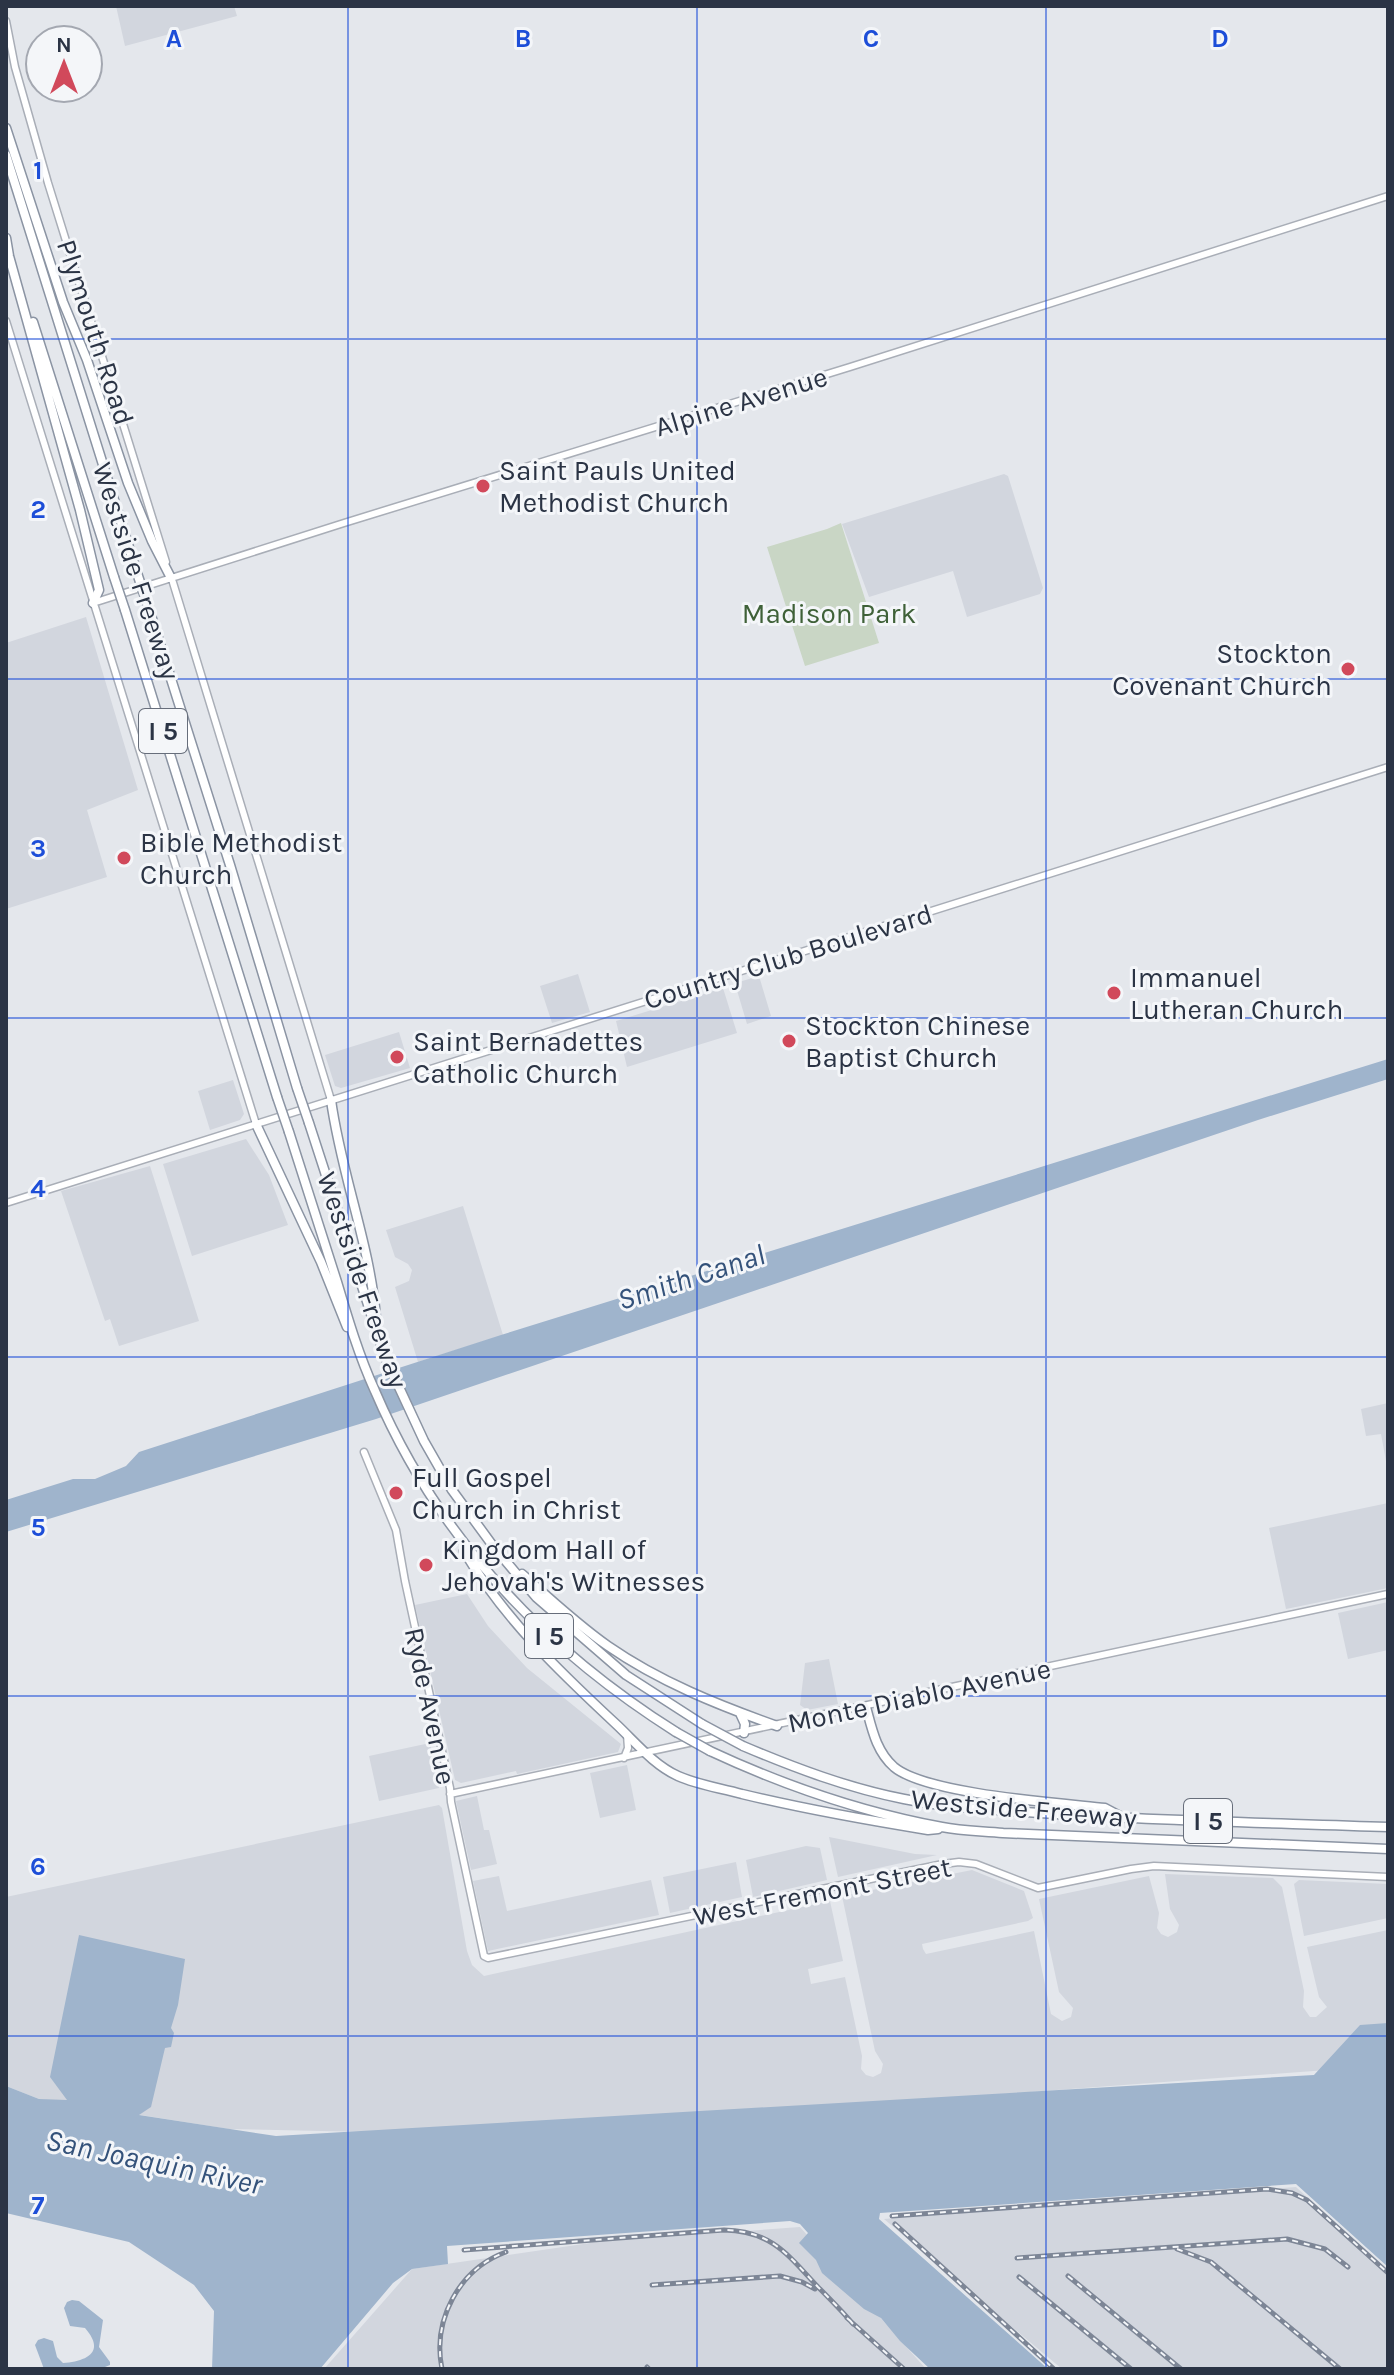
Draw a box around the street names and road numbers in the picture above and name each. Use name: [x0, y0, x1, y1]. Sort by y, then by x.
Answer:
street label: Plymouth Road: [50, 235, 141, 429]
street label: Alpine Avenue: [651, 360, 831, 443]
street label: Westside Freeway: [86, 458, 187, 684]
road number: I 5: [139, 709, 187, 753]
street label: Country Club Boulevard: [640, 897, 936, 1016]
street label: Westside Freeway: [310, 1168, 415, 1393]
road number: I 5: [525, 1614, 573, 1658]
street label: Ryde Avenue: [398, 1624, 463, 1788]
street label: Monte Diablo Avenue: [784, 1651, 1054, 1740]
street label: Westside Freeway: [910, 1782, 1138, 1835]
road number: I 5: [1184, 1799, 1232, 1843]
street label: West Fremont Street: [690, 1850, 954, 1933]

